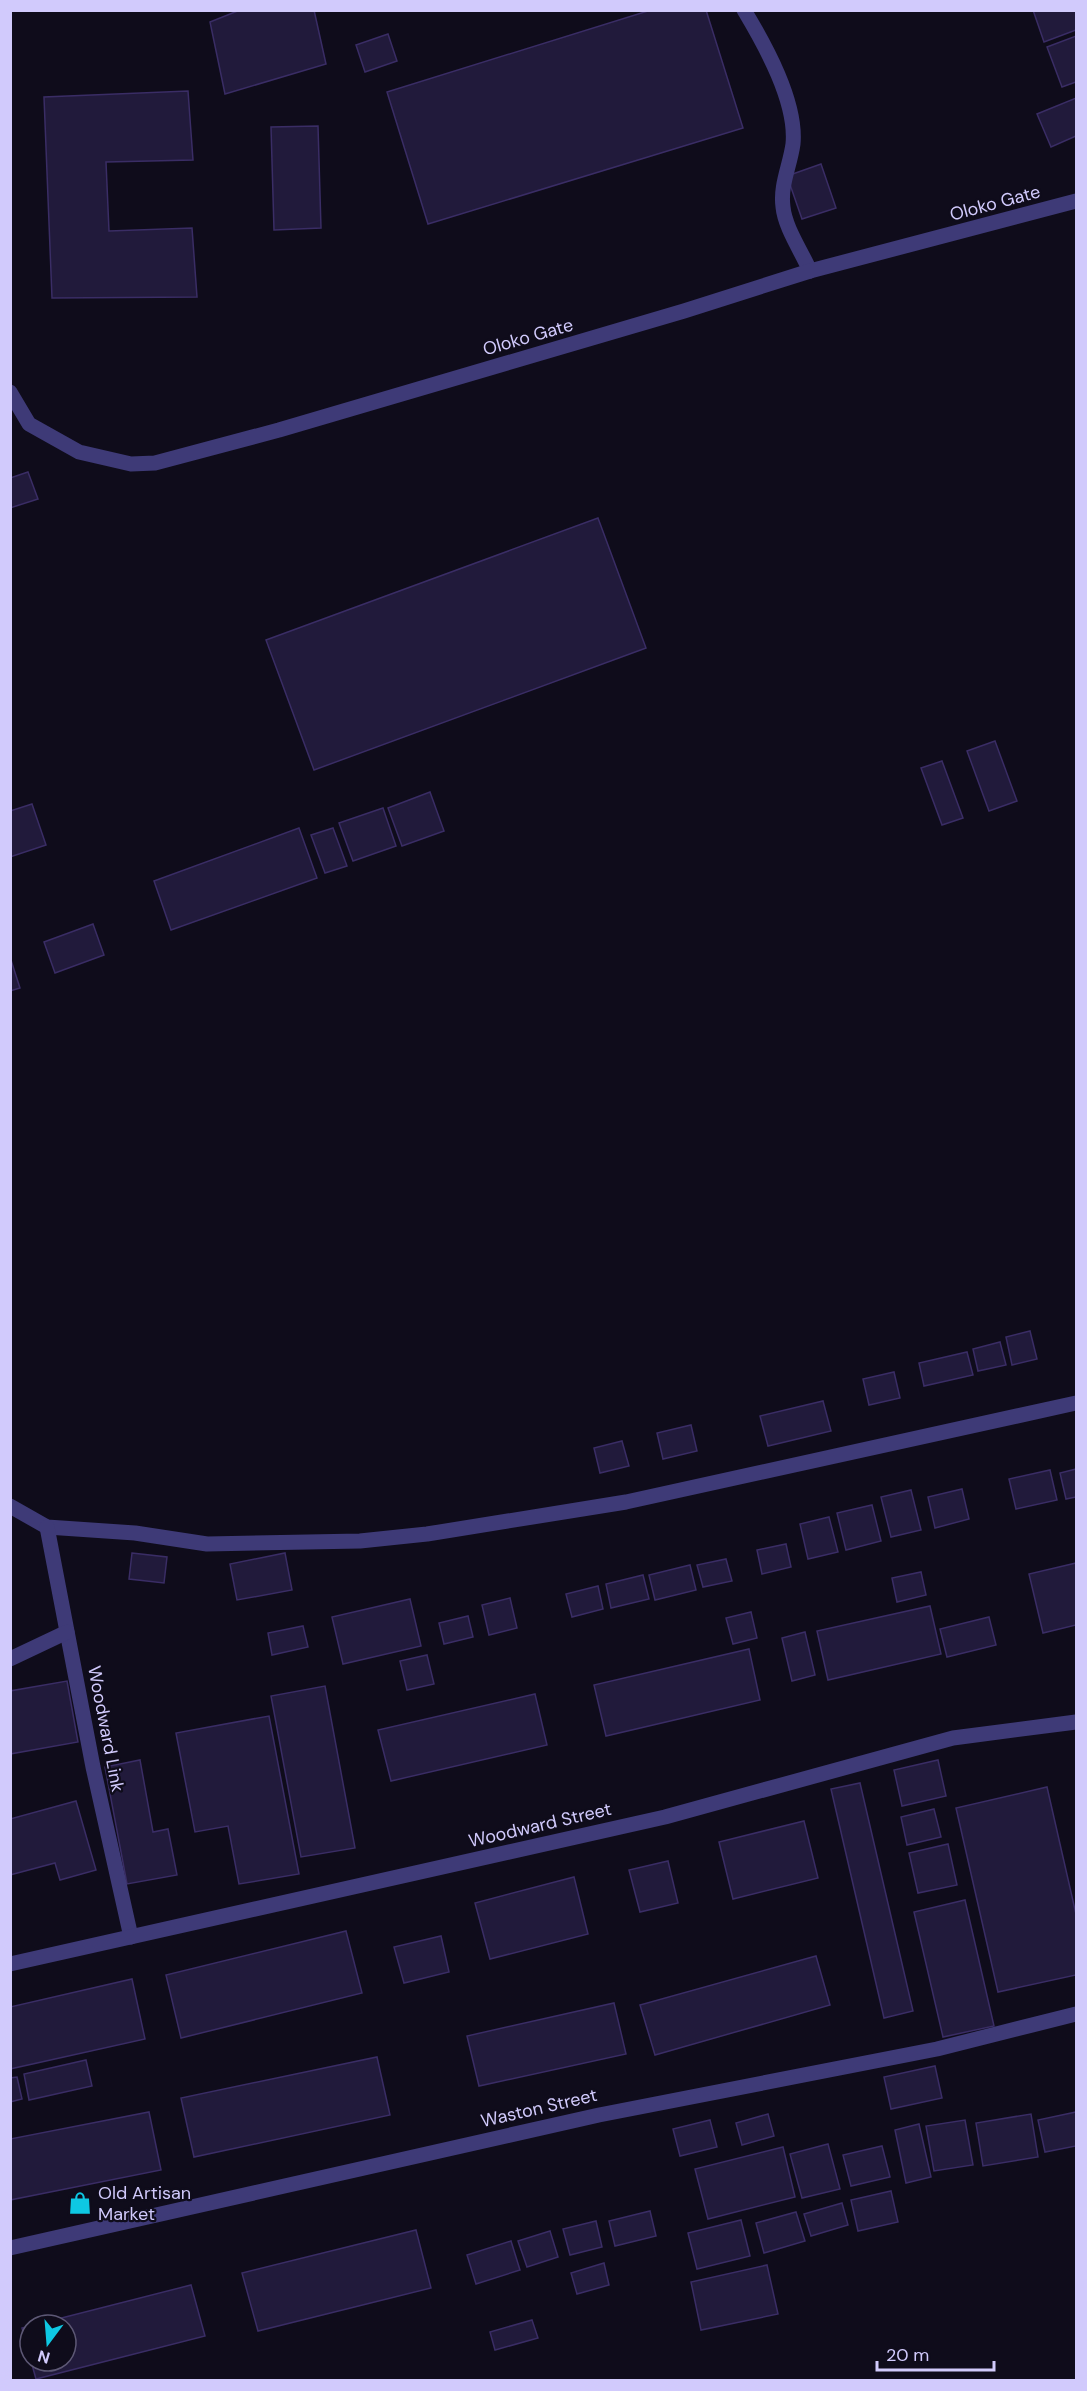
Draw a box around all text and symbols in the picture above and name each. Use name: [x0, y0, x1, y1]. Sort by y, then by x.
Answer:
street label: Oloko Gate: [947, 179, 1043, 227]
street label: Oloko Gate: [480, 313, 576, 361]
street label: Woodward Link: [82, 1664, 130, 1794]
street label: Woodward Street: [466, 1797, 614, 1853]
street label: Waston Street: [479, 2083, 599, 2133]
place label: Old Artisan Market: [98, 2181, 191, 2226]
shop icon: Old Artisan Market: [67, 2190, 93, 2216]
north arrow: [18, 2313, 78, 2373]
scale bar: [877, 2334, 994, 2372]
text: 20 m: [886, 2343, 929, 2367]
text: N: [35, 2345, 53, 2369]

